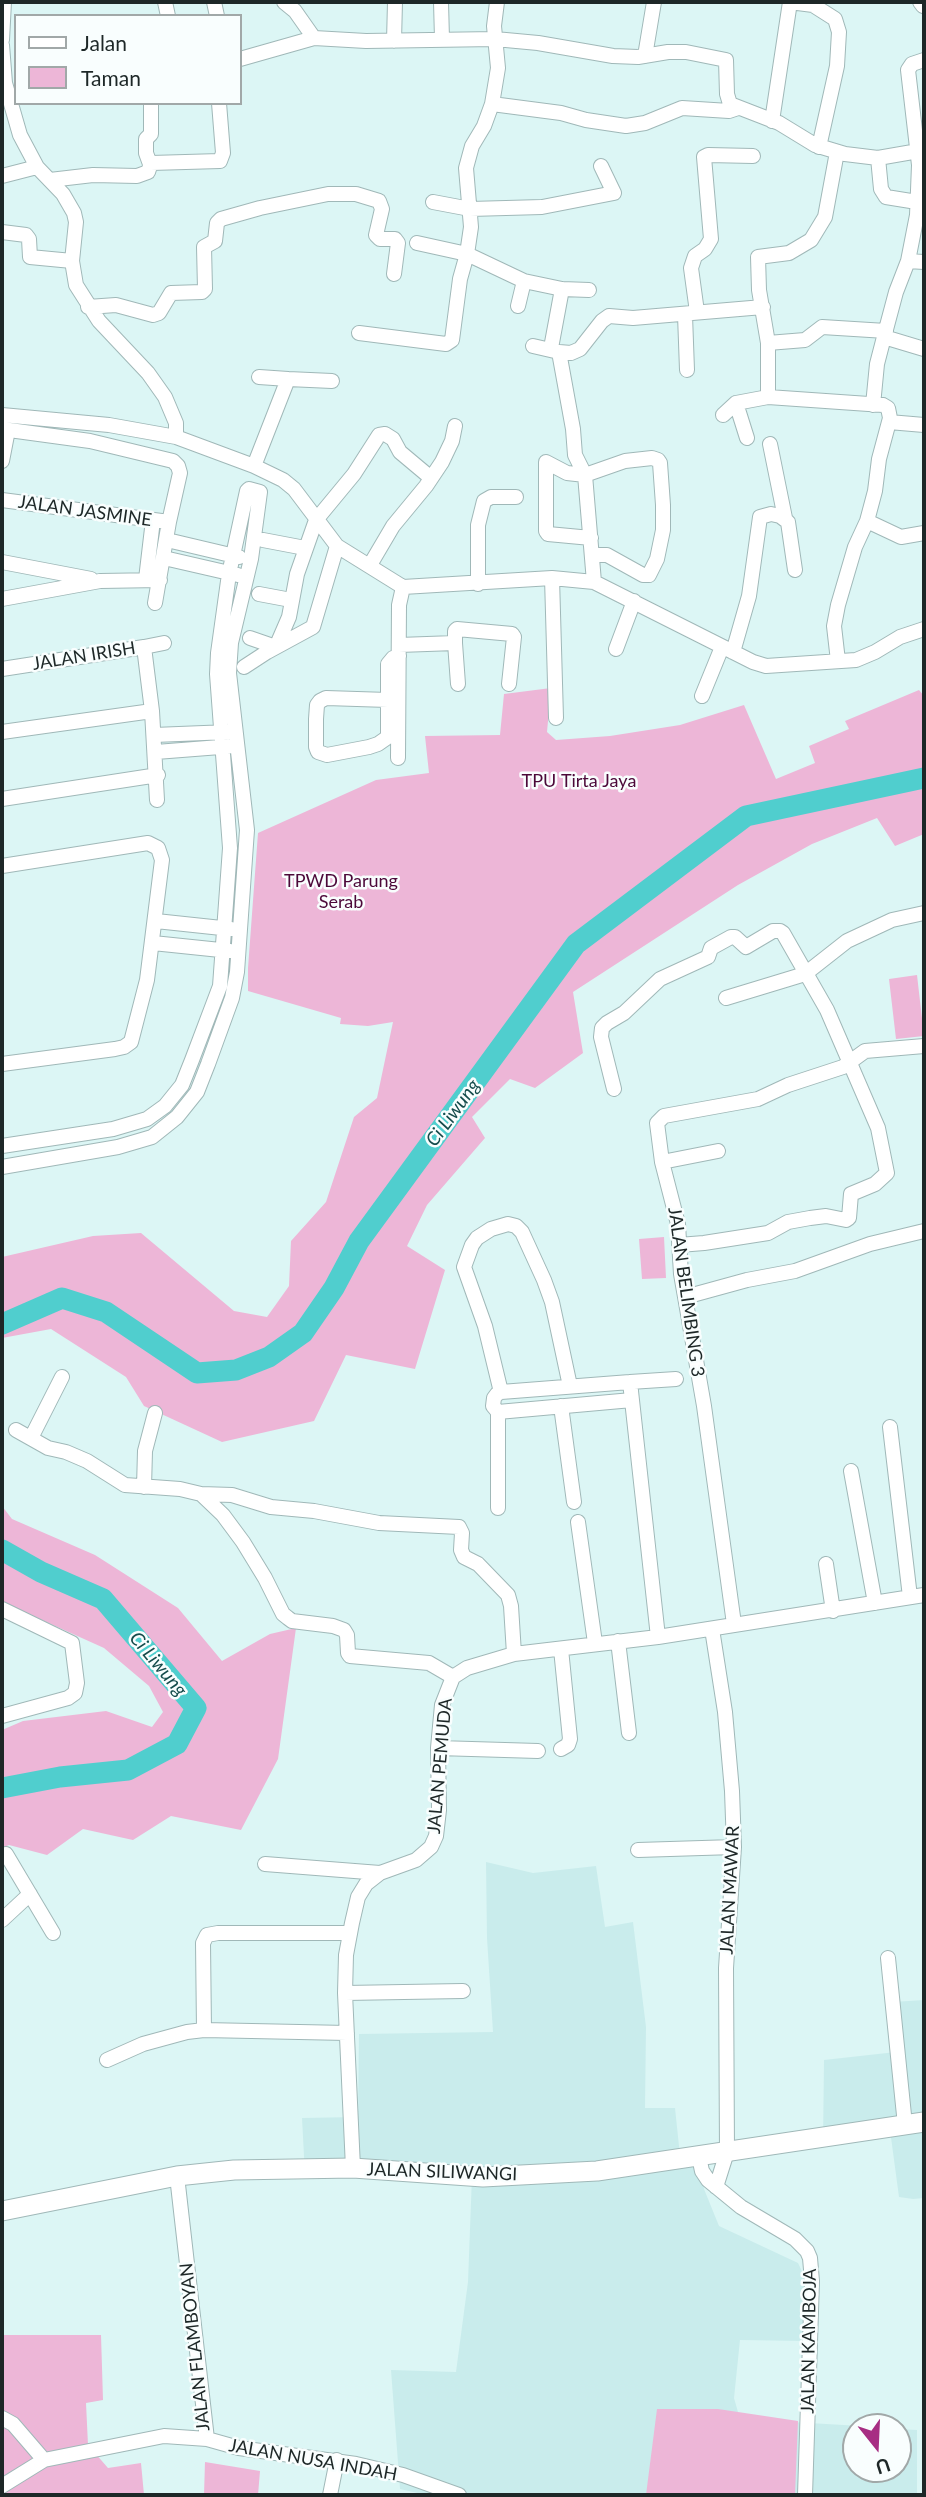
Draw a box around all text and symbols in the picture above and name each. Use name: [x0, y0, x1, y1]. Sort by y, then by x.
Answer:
legend: [14, 14, 242, 105]
text: Jalan: [81, 30, 127, 55]
text: Taman: [81, 65, 141, 90]
street label: JALAN JASMINE: [17, 491, 153, 531]
street label: JALAN IRISH: [31, 637, 137, 675]
park label: TPU Tirta Jaya: [522, 770, 636, 792]
park label: TPWD Parung Serab: [284, 870, 398, 912]
water label: Ci Liwung: [421, 1075, 485, 1151]
street label: JALAN BELIMBING 3: [663, 1206, 709, 1378]
water label: Ci Liwung: [124, 1627, 192, 1701]
street label: JALAN PEMUDA: [423, 1697, 457, 1835]
street label: JALAN MAWAR: [716, 1825, 744, 1955]
street label: JALAN SILIWANGI: [366, 2159, 518, 2185]
street label: JALAN FLAMBOYAN: [175, 2262, 215, 2432]
street label: JALAN KAMBOJA: [797, 2268, 821, 2414]
north arrow: [842, 2413, 912, 2483]
street label: JALAN NUSA INDAH: [227, 2435, 399, 2485]
text: U: [873, 2453, 893, 2480]

